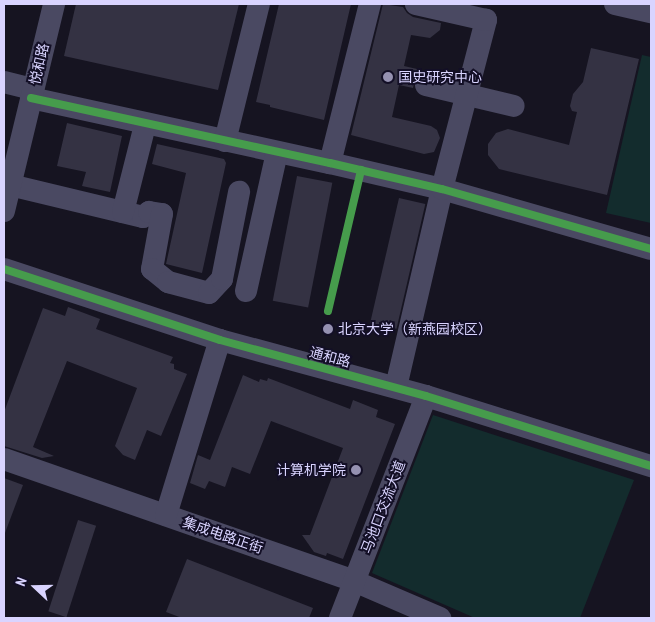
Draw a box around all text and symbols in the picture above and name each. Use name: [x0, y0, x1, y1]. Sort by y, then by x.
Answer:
street label: 悦和路: [26, 42, 52, 86]
place label: 国史研究中心: [398, 69, 482, 85]
marker: 国史研究中心: [382, 71, 394, 83]
place label: 北京大学（新燕园校区）: [338, 321, 492, 337]
marker: 北京大学（新燕园校区）: [322, 323, 334, 335]
street label: 通和路: [308, 343, 352, 371]
street label: 马池口交流大道: [358, 458, 408, 556]
place label: 计算机学院: [276, 462, 346, 478]
marker: 计算机学院: [350, 464, 362, 476]
street label: 集成电路正街: [181, 513, 265, 557]
north arrow: [10, 562, 60, 612]
text: N: [11, 575, 31, 588]

